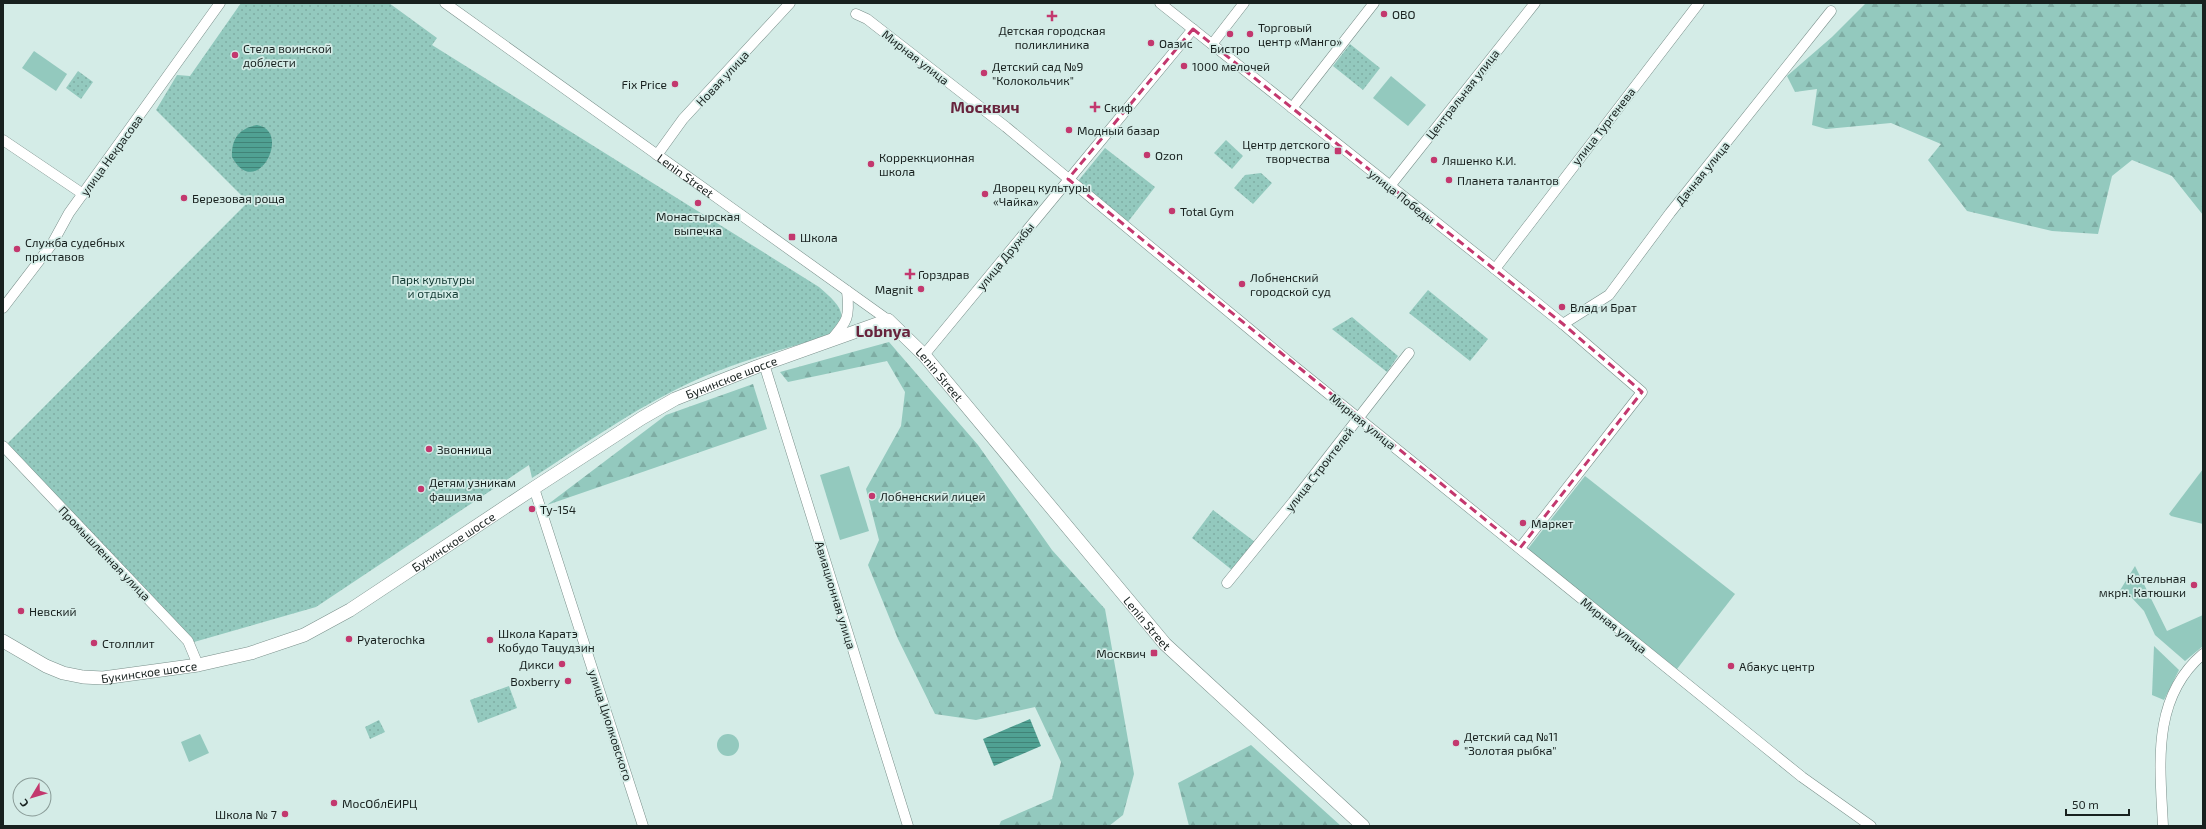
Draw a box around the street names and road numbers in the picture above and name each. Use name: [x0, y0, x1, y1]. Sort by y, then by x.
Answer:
street label: Мирная улица: [879, 27, 952, 88]
street label: Центральная улица: [1422, 46, 1502, 142]
street label: Новая улица: [693, 47, 752, 109]
street label: улица Тургенева: [1568, 85, 1638, 168]
street label: улица Некрасова: [77, 112, 146, 199]
street label: Дачная улица: [1672, 138, 1733, 208]
street label: Lenin Street: [655, 150, 717, 200]
street label: улица Победы: [1366, 166, 1438, 227]
street label: улица Дружбы: [973, 219, 1037, 293]
street label: Lenin Street: [913, 344, 967, 404]
street label: Букинское шоссе: [683, 353, 779, 401]
street label: Мирная улица: [1327, 390, 1399, 453]
street label: улица Строителей: [1282, 424, 1357, 514]
street label: Промышленная улица: [56, 503, 154, 604]
street label: Букинское шоссе: [409, 509, 498, 574]
street label: Авиационная улица: [812, 539, 859, 651]
street label: Lenin Street: [1121, 593, 1174, 653]
street label: Мирная улица: [1578, 594, 1650, 657]
street label: Букинское шоссе: [100, 658, 198, 685]
street label: улица Циолковского: [585, 668, 636, 783]

